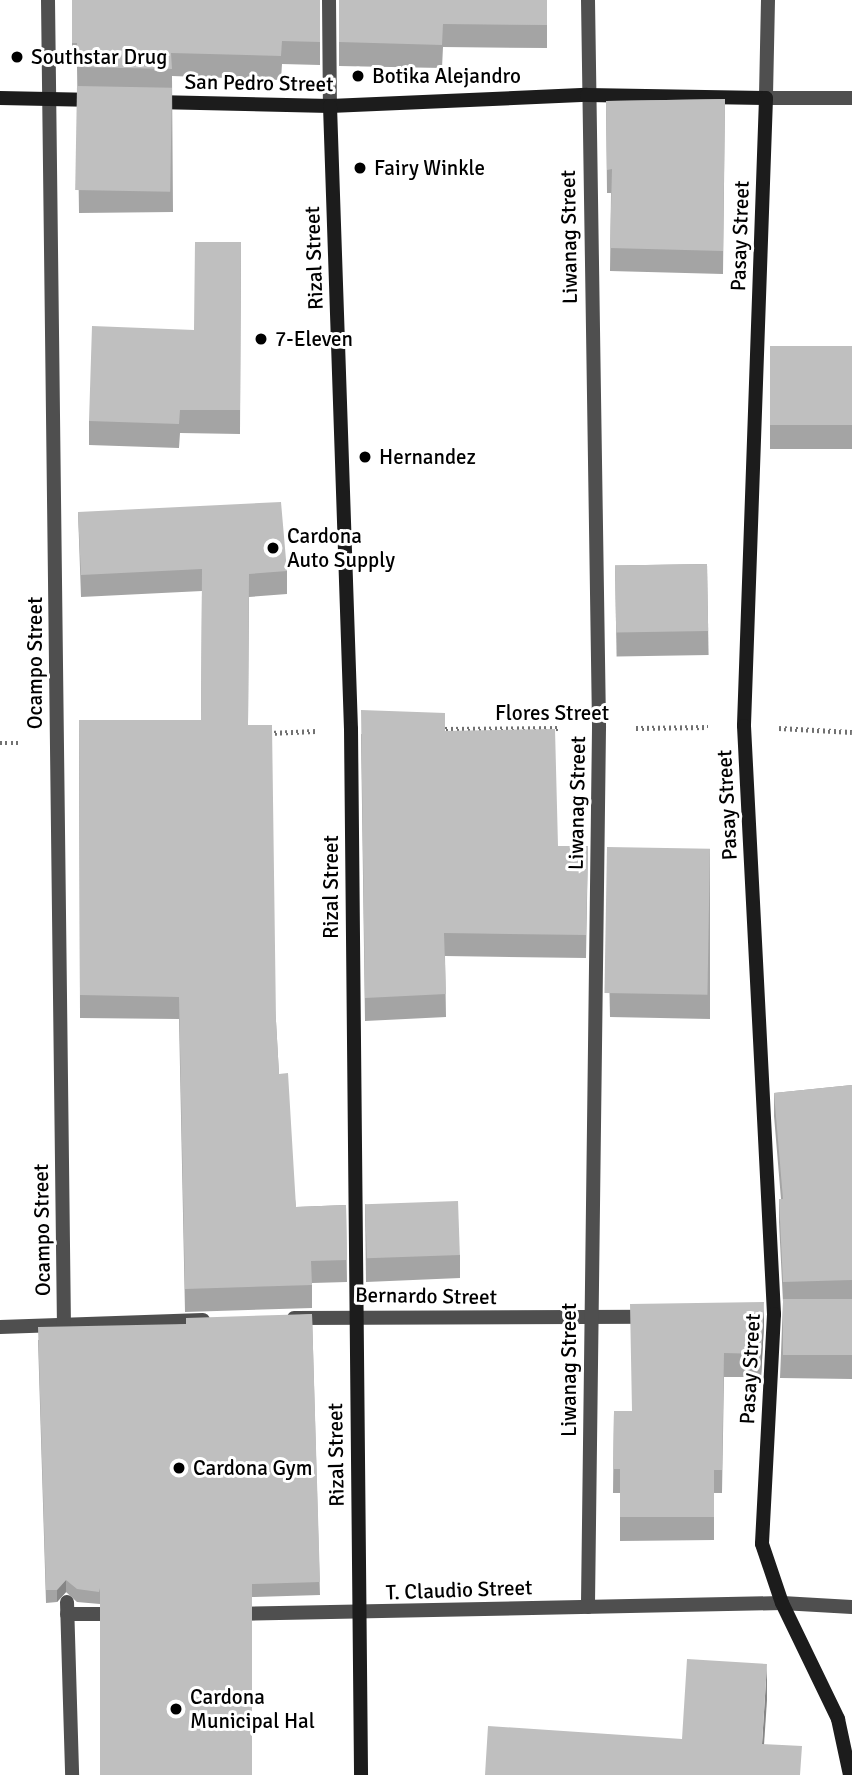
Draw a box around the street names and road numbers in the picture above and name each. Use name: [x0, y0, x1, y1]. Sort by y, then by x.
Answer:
street label: San Pedro Street: [184, 69, 334, 97]
street label: Liwanag Street: [555, 170, 583, 304]
street label: Pasay Street: [725, 180, 755, 292]
street label: Rizal Street: [300, 206, 328, 310]
street label: Ocampo Street: [22, 597, 48, 729]
street label: Flores Street: [495, 700, 609, 726]
street label: Liwanag Street: [563, 736, 591, 870]
street label: Pasay Street: [712, 749, 742, 861]
street label: Rizal Street: [318, 835, 344, 939]
street label: Ocampo Street: [28, 1164, 56, 1296]
street label: Bernardo Street: [355, 1282, 497, 1310]
street label: Liwanag Street: [556, 1303, 582, 1437]
street label: Pasay Street: [735, 1313, 765, 1425]
street label: Rizal Street: [322, 1403, 350, 1507]
street label: T. Claudio Street: [385, 1575, 533, 1605]

